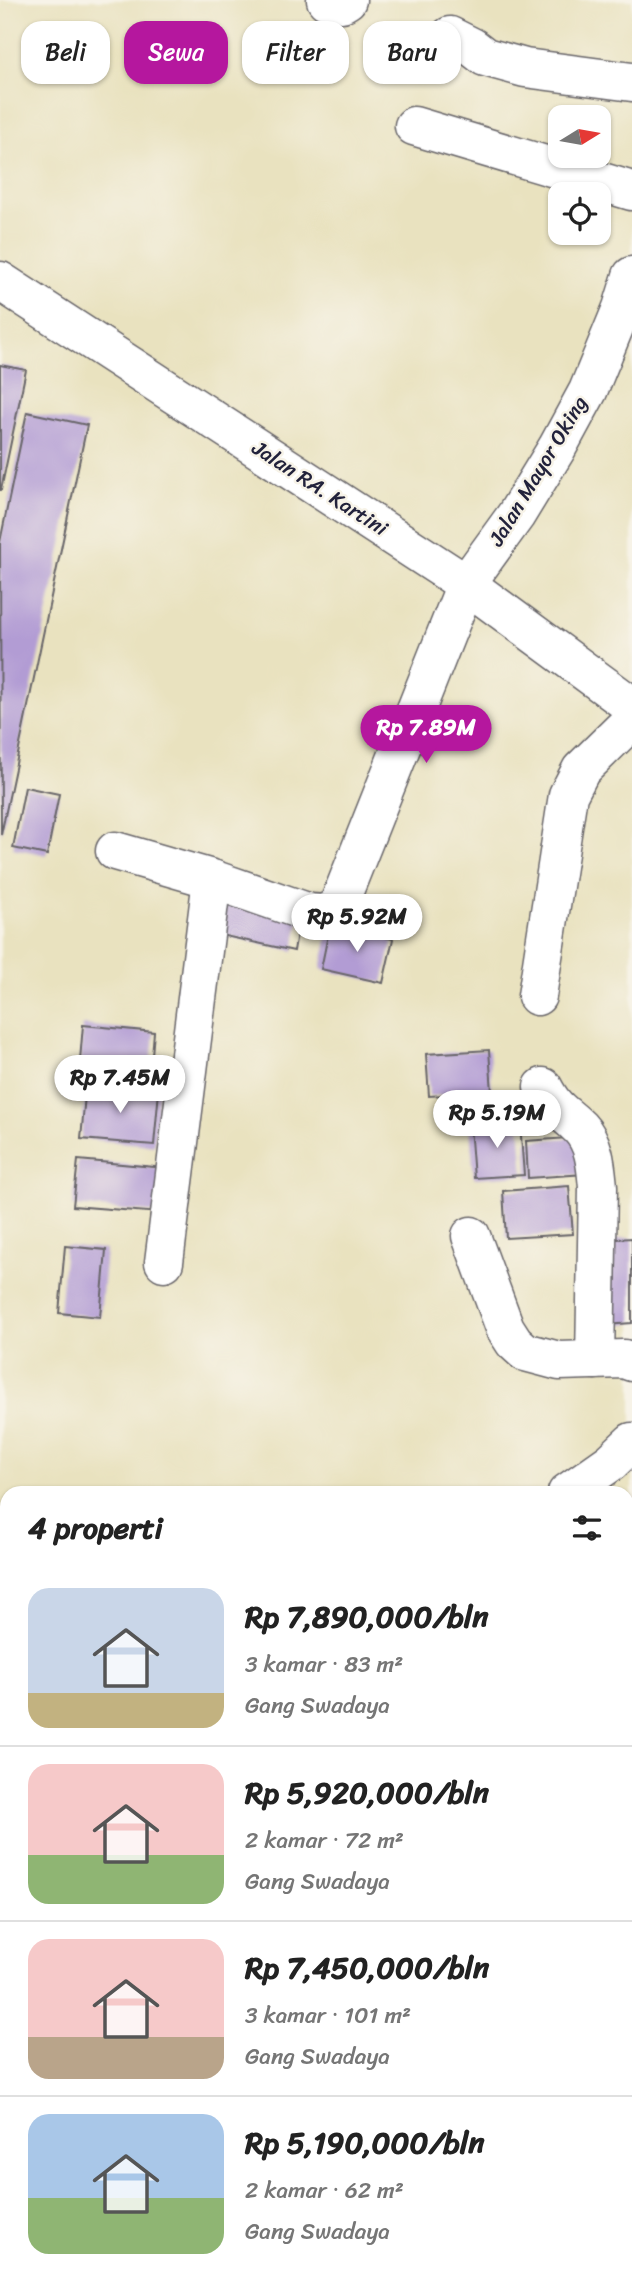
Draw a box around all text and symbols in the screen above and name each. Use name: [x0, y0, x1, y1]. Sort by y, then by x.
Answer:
chip: Beli: [21, 21, 110, 84]
chip: Sewa: [124, 21, 228, 84]
chip: Filter: [242, 21, 349, 84]
chip: Baru: [363, 21, 461, 84]
north arrow: [548, 105, 611, 168]
map controls: [548, 105, 611, 245]
button: locate: [548, 182, 611, 245]
street label: Jalan Mayor Oking: [477, 388, 598, 555]
street label: Jalan RA. Kartini: [243, 429, 397, 547]
pin: Rp 7.89M: [354, 706, 498, 765]
text: Rp 7.89M: [377, 707, 475, 748]
pin: Rp 5.92M: [285, 894, 429, 954]
text: Rp 5.92M: [307, 896, 407, 937]
pin: Rp 7.45M: [48, 1056, 192, 1115]
text: Rp 7.45M: [70, 1057, 170, 1098]
pin: Rp 5.19M: [425, 1090, 569, 1150]
text: Rp 5.19M: [449, 1092, 545, 1133]
text: 4 properti: [28, 1501, 163, 1555]
icon: filters: [568, 1509, 606, 1547]
text: Rp 7,890,000/bln: [245, 1590, 489, 1644]
icon: home: [84, 1616, 168, 1700]
text: 3 kamar · 83 m²: [245, 1644, 403, 1685]
text: Gang Swadaya: [245, 1685, 390, 1726]
text: Rp 5,920,000/bln: [245, 1766, 489, 1820]
icon: home: [84, 1792, 168, 1876]
text: 2 kamar · 72 m²: [245, 1820, 404, 1861]
text: Gang Swadaya: [245, 1861, 390, 1902]
text: Rp 7,450,000/bln: [245, 1941, 489, 1995]
icon: home: [84, 1967, 168, 2051]
text: 3 kamar · 101 m²: [245, 1995, 411, 2036]
text: Gang Swadaya: [245, 2036, 390, 2077]
text: Rp 5,190,000/bln: [245, 2116, 485, 2170]
icon: home: [84, 2142, 168, 2226]
text: 2 kamar · 62 m²: [245, 2170, 404, 2211]
text: Gang Swadaya: [245, 2211, 390, 2252]

